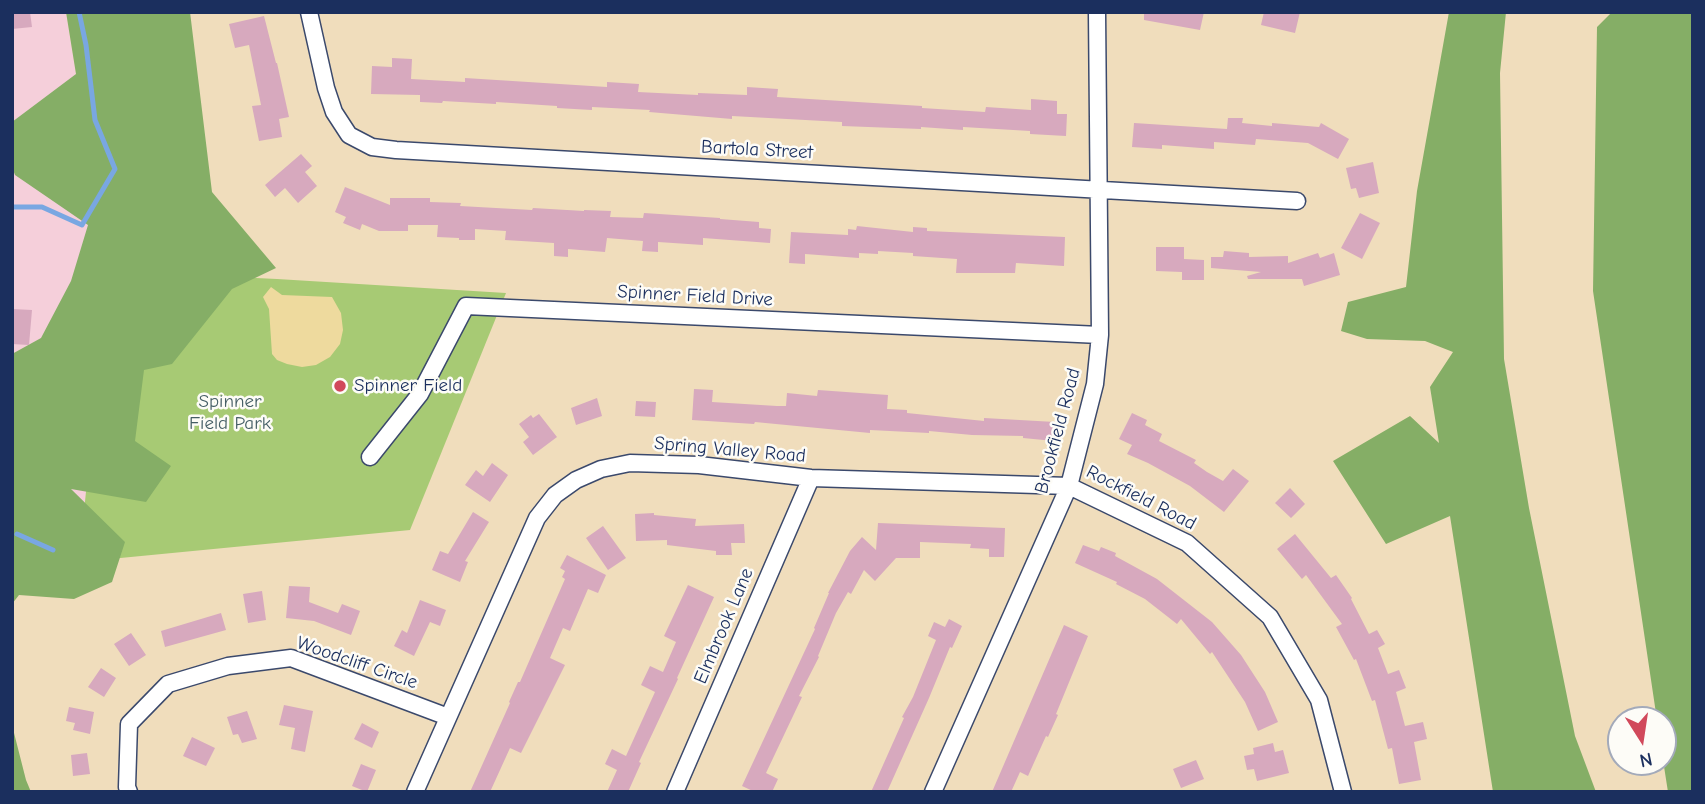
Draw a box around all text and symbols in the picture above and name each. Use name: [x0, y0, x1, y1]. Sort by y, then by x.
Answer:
street label: Bartola Street: [701, 136, 813, 164]
street label: Spinner Field Drive: [617, 281, 773, 311]
street label: Brookfield Road: [1030, 366, 1086, 496]
place label: Spinner Field: [354, 375, 462, 397]
marker: Spinner Field: [332, 378, 348, 394]
park label: Spinner Field Park: [189, 391, 271, 435]
street label: Spring Valley Road: [653, 432, 807, 468]
street label: Rockfield Road: [1082, 461, 1200, 535]
street label: Elmbrook Lane: [689, 565, 759, 687]
street label: Woodcliff Circle: [294, 632, 420, 694]
north arrow: [1607, 706, 1677, 776]
text: N: [1638, 748, 1654, 772]

